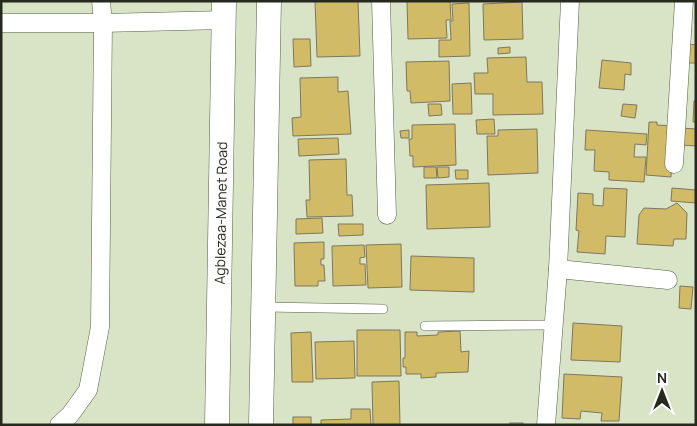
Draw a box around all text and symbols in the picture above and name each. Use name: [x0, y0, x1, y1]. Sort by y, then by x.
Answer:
street label: Agblezaa-Manet Road: [210, 141, 231, 285]
north arrow: [637, 366, 687, 416]
text: N: [657, 368, 667, 387]

